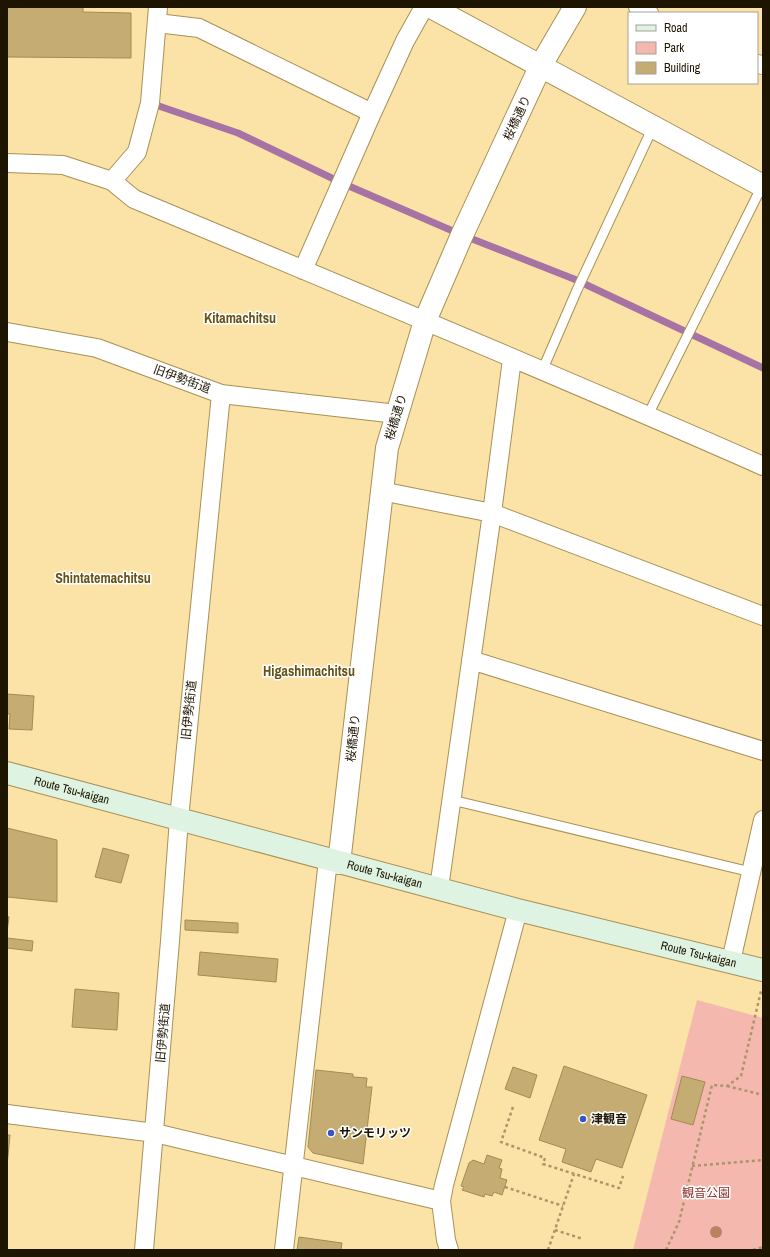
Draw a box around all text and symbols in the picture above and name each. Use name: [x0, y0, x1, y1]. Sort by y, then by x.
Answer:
legend: [628, 12, 758, 84]
text: Road: [664, 20, 688, 36]
text: Park: [664, 40, 684, 56]
text: Building: [664, 60, 701, 76]
street label: 桜橋通り: [500, 93, 534, 143]
district label: Kitamachitsu: [204, 309, 276, 327]
street label: 旧伊勢街道: [151, 361, 213, 397]
street label: 桜橋通り: [381, 392, 411, 442]
district label: Shintatemachitsu: [55, 569, 151, 587]
district label: Higashimachitsu: [263, 662, 355, 680]
street label: 旧伊勢街道: [178, 679, 200, 741]
street label: 桜橋通り: [343, 713, 363, 763]
street label: Route Tsu-kaigan: [32, 773, 111, 808]
street label: Route Tsu-kaigan: [345, 857, 424, 892]
street label: Route Tsu-kaigan: [659, 937, 738, 971]
street label: 旧伊勢街道: [152, 1002, 174, 1064]
place label: 津観音: [591, 1111, 627, 1127]
marker: 津観音: [578, 1114, 588, 1124]
place label: サンモリッツ: [339, 1125, 411, 1141]
marker: サンモリッツ: [326, 1128, 336, 1138]
park label: 観音公園: [682, 1185, 730, 1201]

